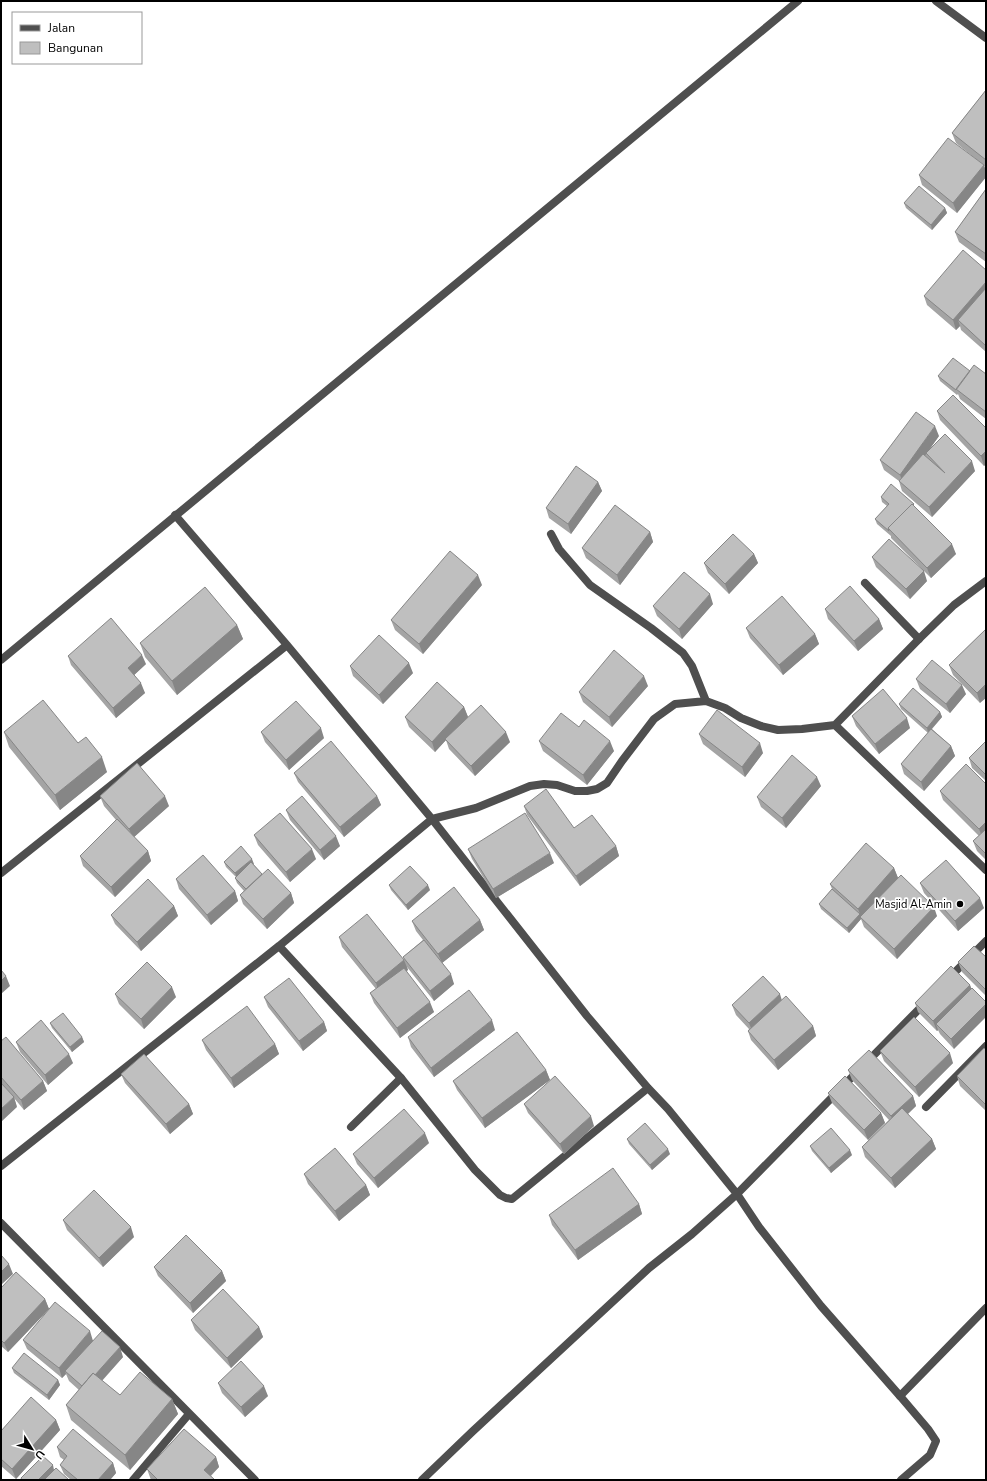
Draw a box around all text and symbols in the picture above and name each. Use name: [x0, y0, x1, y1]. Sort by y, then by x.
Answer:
legend: [12, 12, 142, 64]
text: Jalan: [47, 20, 75, 36]
text: Bangunan: [48, 40, 103, 56]
place label: Masjid Al-Amin: [875, 897, 952, 912]
marker: Masjid Al-Amin: [955, 899, 965, 909]
north arrow: [12, 1429, 52, 1469]
text: U: [31, 1447, 48, 1462]

